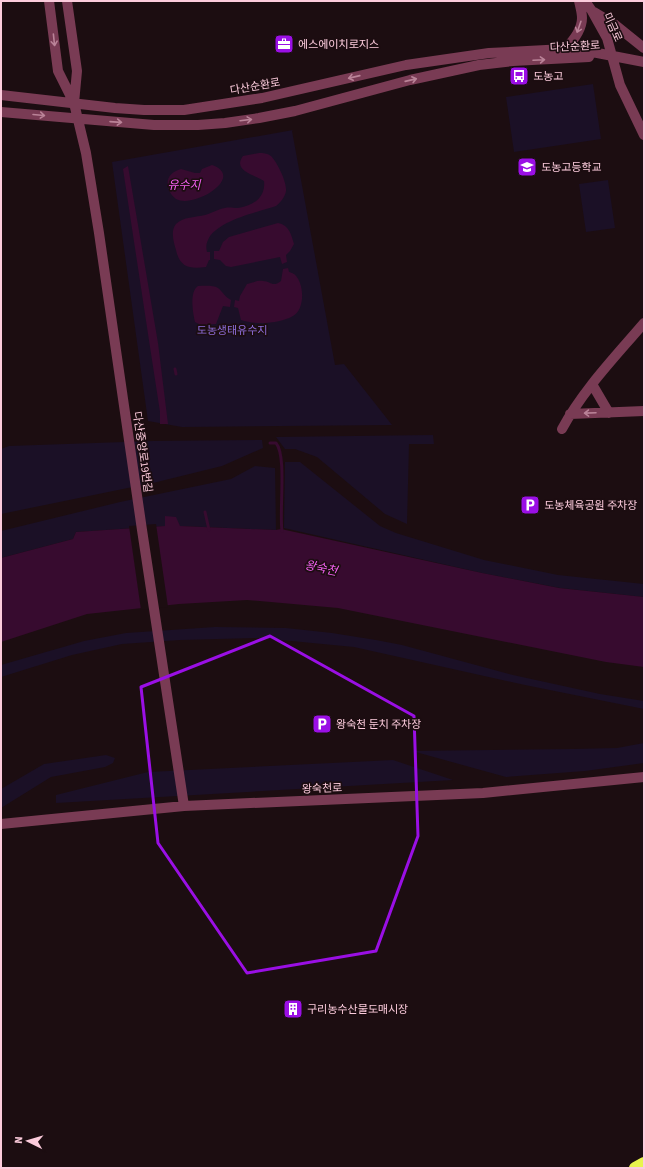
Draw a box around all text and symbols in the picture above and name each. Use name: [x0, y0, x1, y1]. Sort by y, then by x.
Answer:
street label: 미금로: [600, 10, 626, 44]
one-way arrow: [575, 20, 582, 33]
one-way arrow: [50, 33, 57, 46]
office icon: 에스에이치로지스: [273, 33, 295, 55]
place label: 에스에이치로지스: [298, 37, 379, 52]
street label: 다산순환로: [549, 38, 601, 55]
one-way arrow: [532, 56, 545, 63]
bus stop icon: 도농고: [508, 65, 530, 87]
place label: 도농고: [533, 69, 563, 84]
one-way arrow: [348, 74, 361, 81]
street label: 다산순환로: [229, 75, 281, 98]
one-way arrow: [404, 75, 417, 83]
one-way arrow: [32, 112, 45, 119]
one-way arrow: [239, 116, 252, 124]
one-way arrow: [109, 119, 122, 126]
school or university icon: 도농고등학교: [516, 156, 538, 178]
place label: 도농고등학교: [541, 160, 602, 175]
water label: 유수지: [167, 177, 202, 194]
park label: 도농생태유수지: [197, 323, 267, 338]
one-way arrow: [584, 410, 597, 417]
street label: 다산중앙로19번길: [129, 411, 156, 494]
parking icon: 도농체육공원 주차장: [519, 494, 541, 516]
place label: 도농체육공원 주차장: [544, 498, 637, 513]
water label: 왕숙천: [303, 557, 341, 581]
parking icon: 왕숙천 둔치 주차장: [311, 713, 333, 735]
place label: 왕숙천 둔치 주차장: [336, 717, 421, 732]
street label: 왕숙천로: [302, 780, 343, 797]
building icon: 구리농수산물도매시장: [282, 998, 304, 1020]
place label: 구리농수산물도매시장: [307, 1002, 408, 1017]
north arrow: [8, 1121, 48, 1161]
text: N: [11, 1136, 26, 1144]

